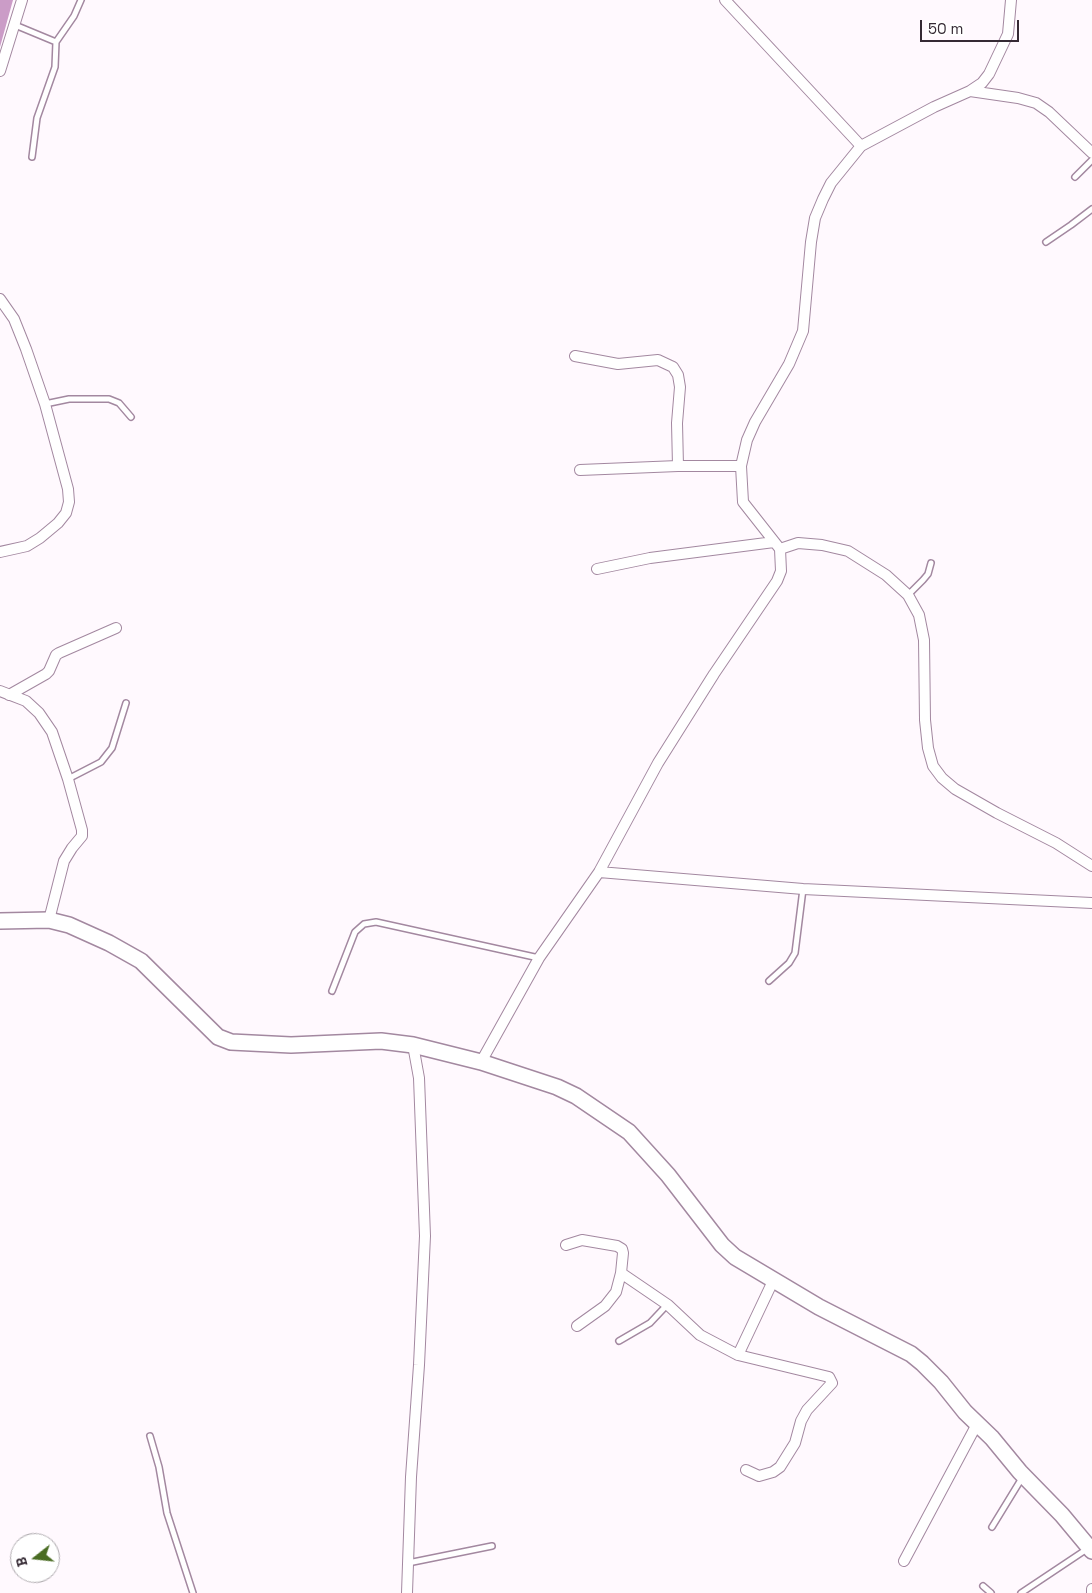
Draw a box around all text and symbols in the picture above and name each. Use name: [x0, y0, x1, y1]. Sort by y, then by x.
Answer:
scale bar: [922, 10, 1021, 42]
text: 50 m: [928, 19, 963, 38]
north arrow: [10, 1533, 60, 1583]
text: B: [12, 1555, 31, 1569]

